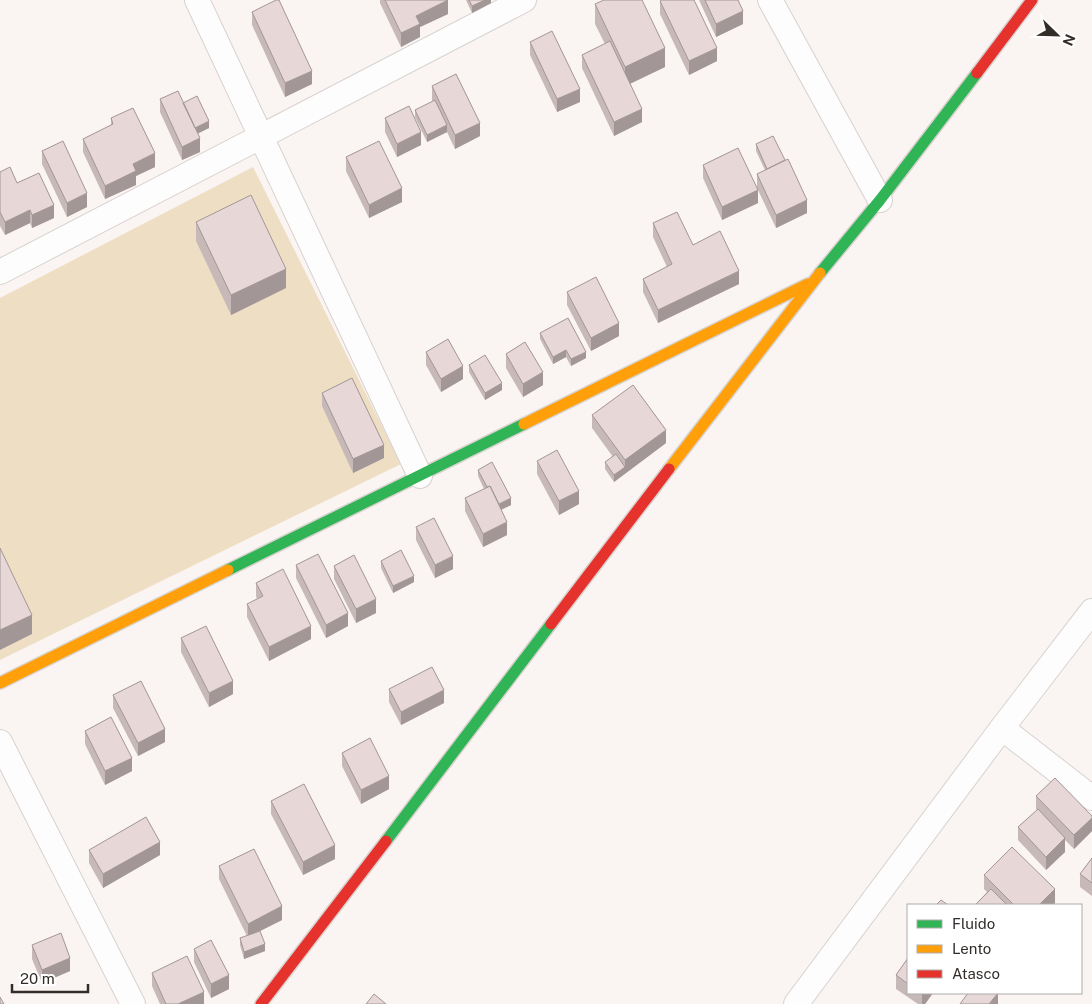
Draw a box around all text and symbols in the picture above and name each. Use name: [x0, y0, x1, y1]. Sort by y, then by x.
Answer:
north arrow: [1032, 10, 1082, 60]
text: N: [1059, 32, 1078, 48]
legend: [907, 904, 1082, 994]
text: Fluido: [952, 915, 995, 932]
text: Lento: [952, 940, 991, 957]
scale bar: [12, 962, 89, 994]
text: Atasco: [952, 965, 1000, 982]
text: 20 m: [20, 970, 55, 987]

